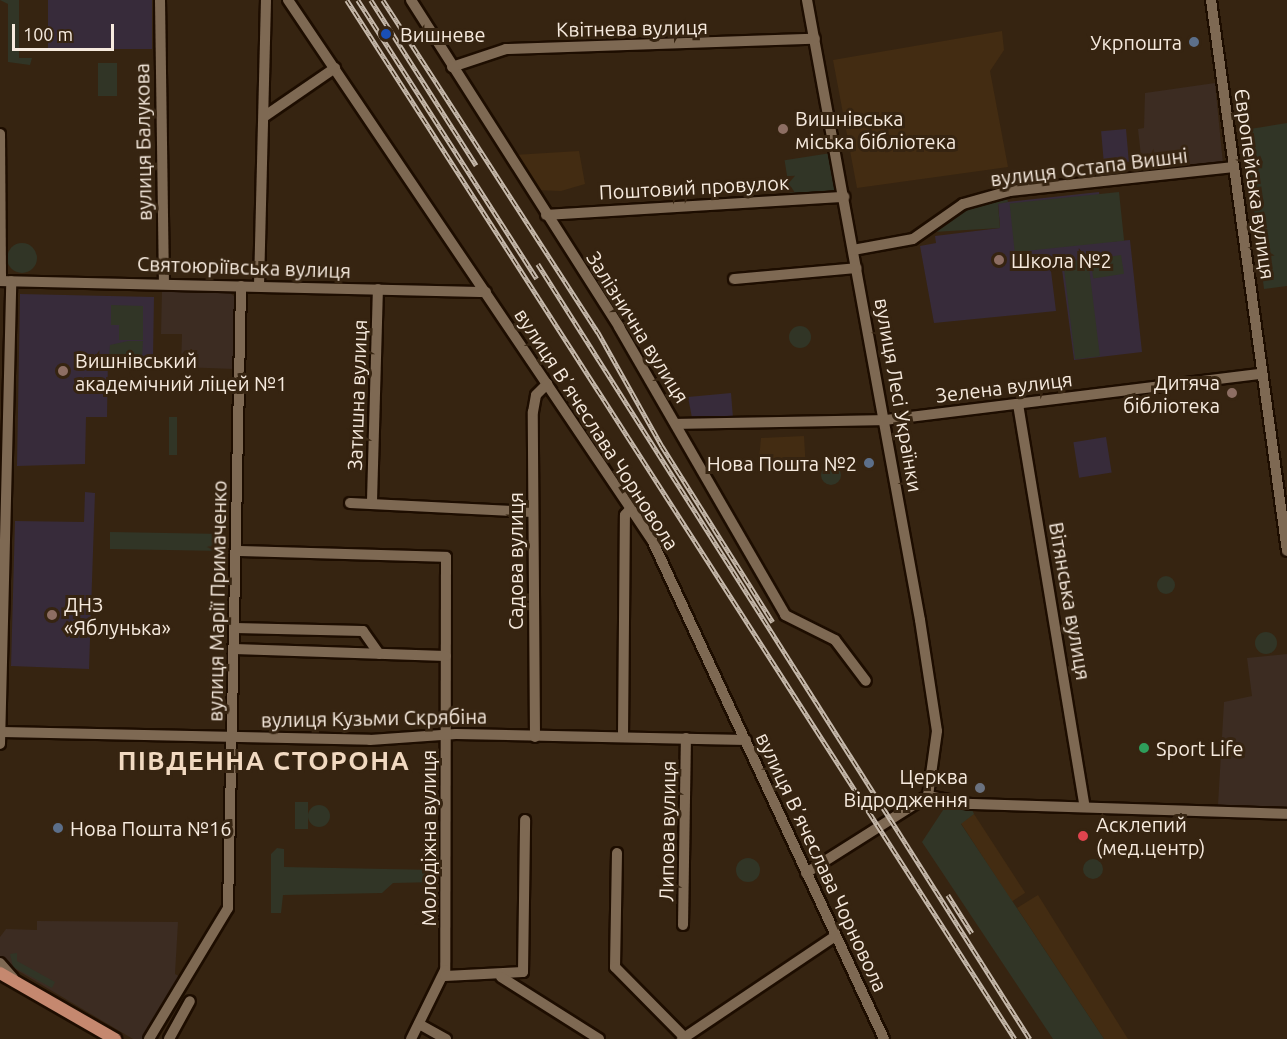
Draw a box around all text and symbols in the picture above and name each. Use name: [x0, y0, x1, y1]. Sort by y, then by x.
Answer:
scale bar: [15, 12, 117, 50]
street label: Квітнева вулиця: [556, 15, 708, 41]
place label: Вишневе: [400, 22, 486, 46]
text: 100 m: [23, 24, 73, 44]
marker: Вишневе: [377, 25, 395, 43]
place label: Укрпошта: [1090, 30, 1182, 54]
marker: Укрпошта: [1187, 35, 1201, 49]
street label: вулиця Балукова: [130, 63, 156, 221]
street label: Європейська вулиця: [1230, 87, 1280, 281]
place label: Вишнівська міська бібліотека: [795, 106, 956, 153]
marker: Вишнівська міська бібліотека: [776, 122, 790, 136]
street label: вулиця Остапа Вишні: [989, 143, 1189, 191]
street label: Поштовий провулок: [598, 170, 790, 204]
street label: Залізнична вулиця: [582, 247, 694, 407]
place label: Школа №2: [1011, 248, 1112, 272]
street label: Святоюріївська вулиця: [137, 251, 351, 283]
marker: Школа №2: [992, 253, 1006, 267]
street label: вулиця Лесі Українки: [870, 296, 928, 494]
street label: вулиця Вʼячеслава Чорновола: [510, 304, 684, 554]
street label: Затишна вулиця: [342, 319, 372, 471]
place label: Вишнівський академічний ліцей №1: [75, 348, 287, 395]
marker: Вишнівський академічний ліцей №1: [56, 364, 70, 378]
street label: Зелена вулиця: [934, 367, 1074, 407]
place label: Дитяча бібліотека: [1123, 370, 1220, 417]
marker: Дитяча бібліотека: [1225, 386, 1239, 400]
place label: Нова Пошта №2: [707, 451, 857, 475]
marker: Нова Пошта №2: [862, 456, 876, 470]
street label: вулиця Марії Примаченко: [203, 480, 231, 722]
street label: Садова вулиця: [503, 492, 527, 630]
street label: Вітянська вулиця: [1044, 520, 1096, 682]
place label: ДНЗ «Яблунька»: [64, 592, 171, 639]
marker: ДНЗ «Яблунька»: [45, 608, 59, 622]
street label: вулиця Кузьми Скрябіна: [261, 704, 487, 732]
street label: вулиця Вʼячеслава Чорновола: [751, 728, 893, 996]
place label: Sport Life: [1156, 736, 1244, 760]
marker: Sport Life: [1137, 741, 1151, 755]
district label: ПІВДЕННА СТОРОНА: [118, 745, 410, 777]
street label: Молодіжна вулиця: [416, 750, 440, 926]
street label: Липова вулиця: [654, 760, 680, 902]
place label: Церква Відродження: [844, 765, 968, 812]
marker: Церква Відродження: [973, 781, 987, 795]
place label: Асклепий (мед.центр): [1096, 813, 1205, 860]
place label: Нова Пошта №16: [70, 816, 232, 840]
marker: Нова Пошта №16: [51, 821, 65, 835]
marker: Асклепий (мед.центр): [1074, 827, 1092, 845]

